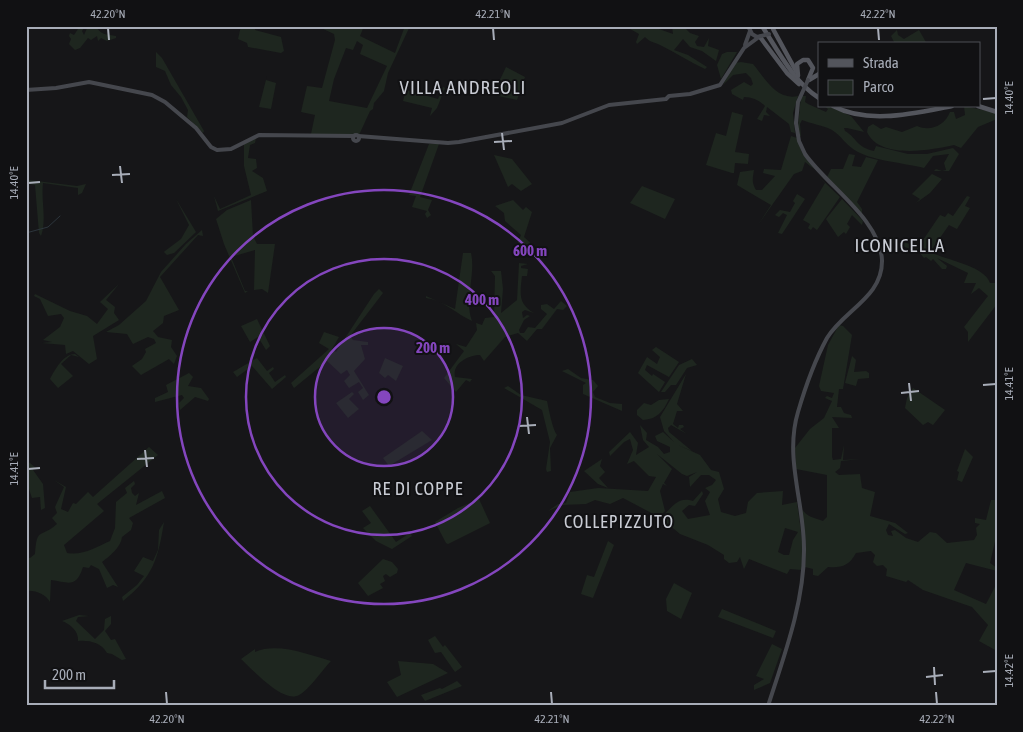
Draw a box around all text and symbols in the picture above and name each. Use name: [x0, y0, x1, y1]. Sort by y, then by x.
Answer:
text: 42.20°N: [90, 7, 126, 21]
text: 42.21°N: [475, 7, 511, 21]
text: 42.22°N: [860, 7, 896, 21]
legend: [818, 42, 980, 108]
text: Strada: [863, 54, 899, 71]
district label: VILLA ANDREOLI: [400, 76, 526, 98]
text: Parco: [863, 78, 894, 95]
text: 14.40°E: [1002, 81, 1016, 115]
text: 14.40°E: [7, 166, 21, 200]
district label: ICONICELLA: [855, 234, 945, 256]
text: 600 m: [513, 242, 547, 259]
text: 400 m: [464, 291, 499, 308]
text: 200 m: [416, 339, 450, 356]
text: 14.41°E: [1002, 367, 1016, 401]
centre of rings: [375, 388, 393, 406]
text: 14.41°E: [7, 452, 21, 486]
district label: RE DI COPPE: [373, 478, 463, 499]
district label: COLLEPIZZUTO: [564, 511, 674, 532]
text: 14.42°E: [1002, 654, 1016, 688]
scale bar: [45, 657, 114, 689]
text: 200 m: [52, 666, 86, 683]
text: 42.20°N: [149, 712, 185, 726]
text: 42.21°N: [534, 712, 570, 726]
text: 42.22°N: [919, 712, 955, 726]

